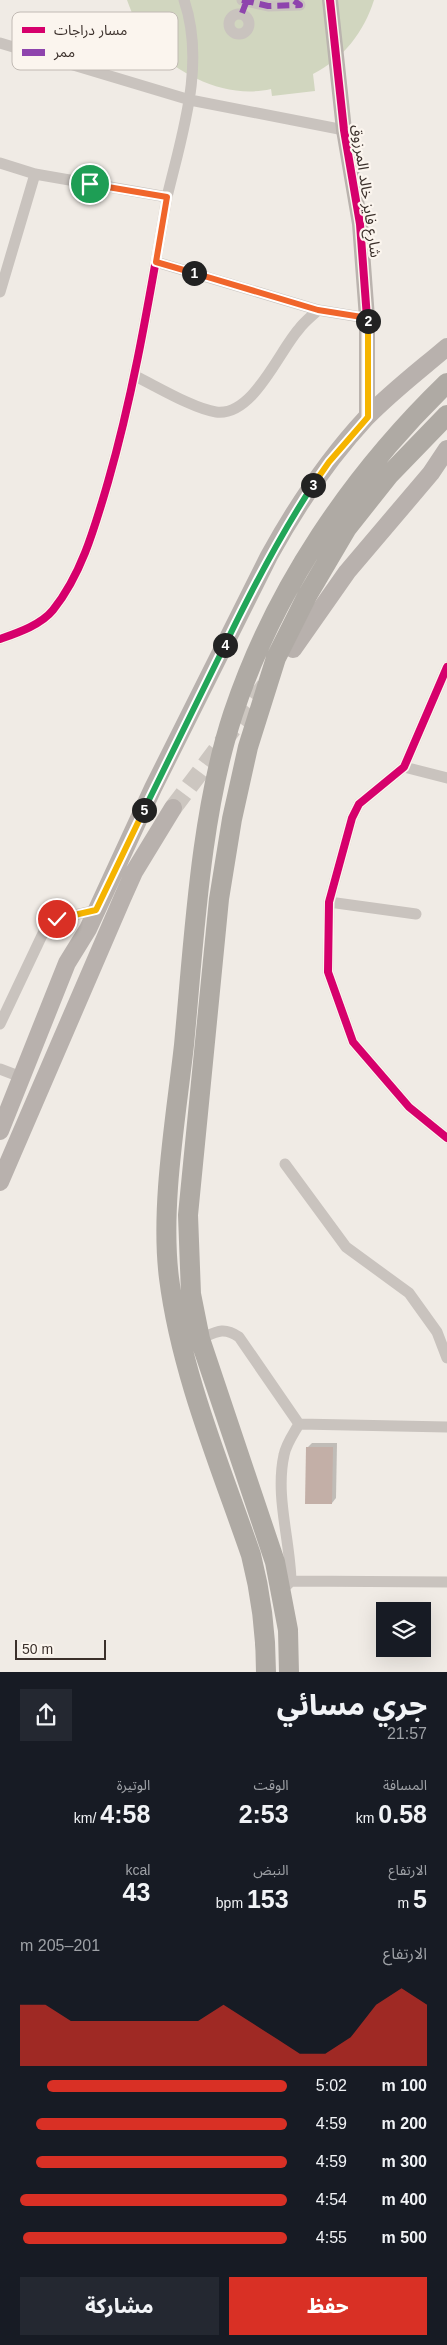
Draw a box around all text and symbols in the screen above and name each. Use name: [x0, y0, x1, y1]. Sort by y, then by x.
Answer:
legend: [12, 12, 178, 70]
text: مسار دراجات: [54, 22, 127, 39]
text: ممر: [53, 44, 75, 61]
street label: شارع فايز خالد المرزوق: [345, 123, 385, 259]
pin: [69, 163, 111, 205]
icon: arrive: [76, 170, 104, 198]
pin: 1: [182, 260, 206, 286]
text: 1: [191, 265, 198, 281]
pin: 2: [356, 308, 380, 334]
text: 2: [365, 313, 372, 329]
pin: 3: [300, 472, 326, 498]
text: 3: [310, 477, 317, 493]
pin: 4: [212, 632, 238, 658]
text: 4: [222, 637, 229, 653]
pin: 5: [132, 798, 156, 822]
text: 5: [141, 802, 148, 818]
pin: [36, 898, 78, 940]
icon: check: [43, 905, 71, 933]
map controls: [376, 1602, 431, 1657]
button: layers: [376, 1602, 431, 1657]
scale bar: [15, 1638, 106, 1661]
text: 50 m: [22, 1641, 53, 1657]
button: share: [20, 1689, 72, 1741]
text: جري مسائي: [277, 1690, 427, 1721]
text: 21:57: [387, 1725, 427, 1742]
text: الوتيرة: [117, 1777, 150, 1793]
text: الوقت: [254, 1777, 289, 1793]
text: المسافة: [383, 1777, 427, 1793]
text: 4:58: [100, 1800, 150, 1828]
text: 2:53: [239, 1800, 289, 1828]
text: 0.58: [378, 1800, 427, 1828]
text: /km: [74, 1810, 100, 1826]
text: km: [356, 1810, 378, 1826]
text: kcal: [125, 1862, 150, 1878]
text: النبض: [253, 1862, 289, 1878]
text: الارتفاع: [389, 1862, 427, 1878]
text: 43: [123, 1878, 150, 1906]
text: 153: [247, 1885, 289, 1913]
text: 5: [413, 1885, 427, 1913]
text: bpm: [216, 1895, 247, 1911]
text: m: [398, 1895, 413, 1911]
text: 201–205 m: [20, 1937, 100, 1954]
text: الارتفاع: [383, 1945, 427, 1962]
text: 5:02: [316, 2077, 347, 2094]
text: 100 m: [382, 2077, 427, 2094]
text: 4:59: [316, 2115, 347, 2132]
text: 200 m: [382, 2115, 427, 2132]
text: 4:59: [316, 2153, 347, 2170]
text: 300 m: [382, 2153, 427, 2170]
text: 4:54: [316, 2191, 347, 2208]
text: 400 m: [382, 2191, 427, 2208]
text: 4:55: [316, 2229, 347, 2246]
text: 500 m: [382, 2229, 427, 2246]
button: مشاركة: [20, 2277, 219, 2335]
button: حفظ: [229, 2277, 427, 2335]

